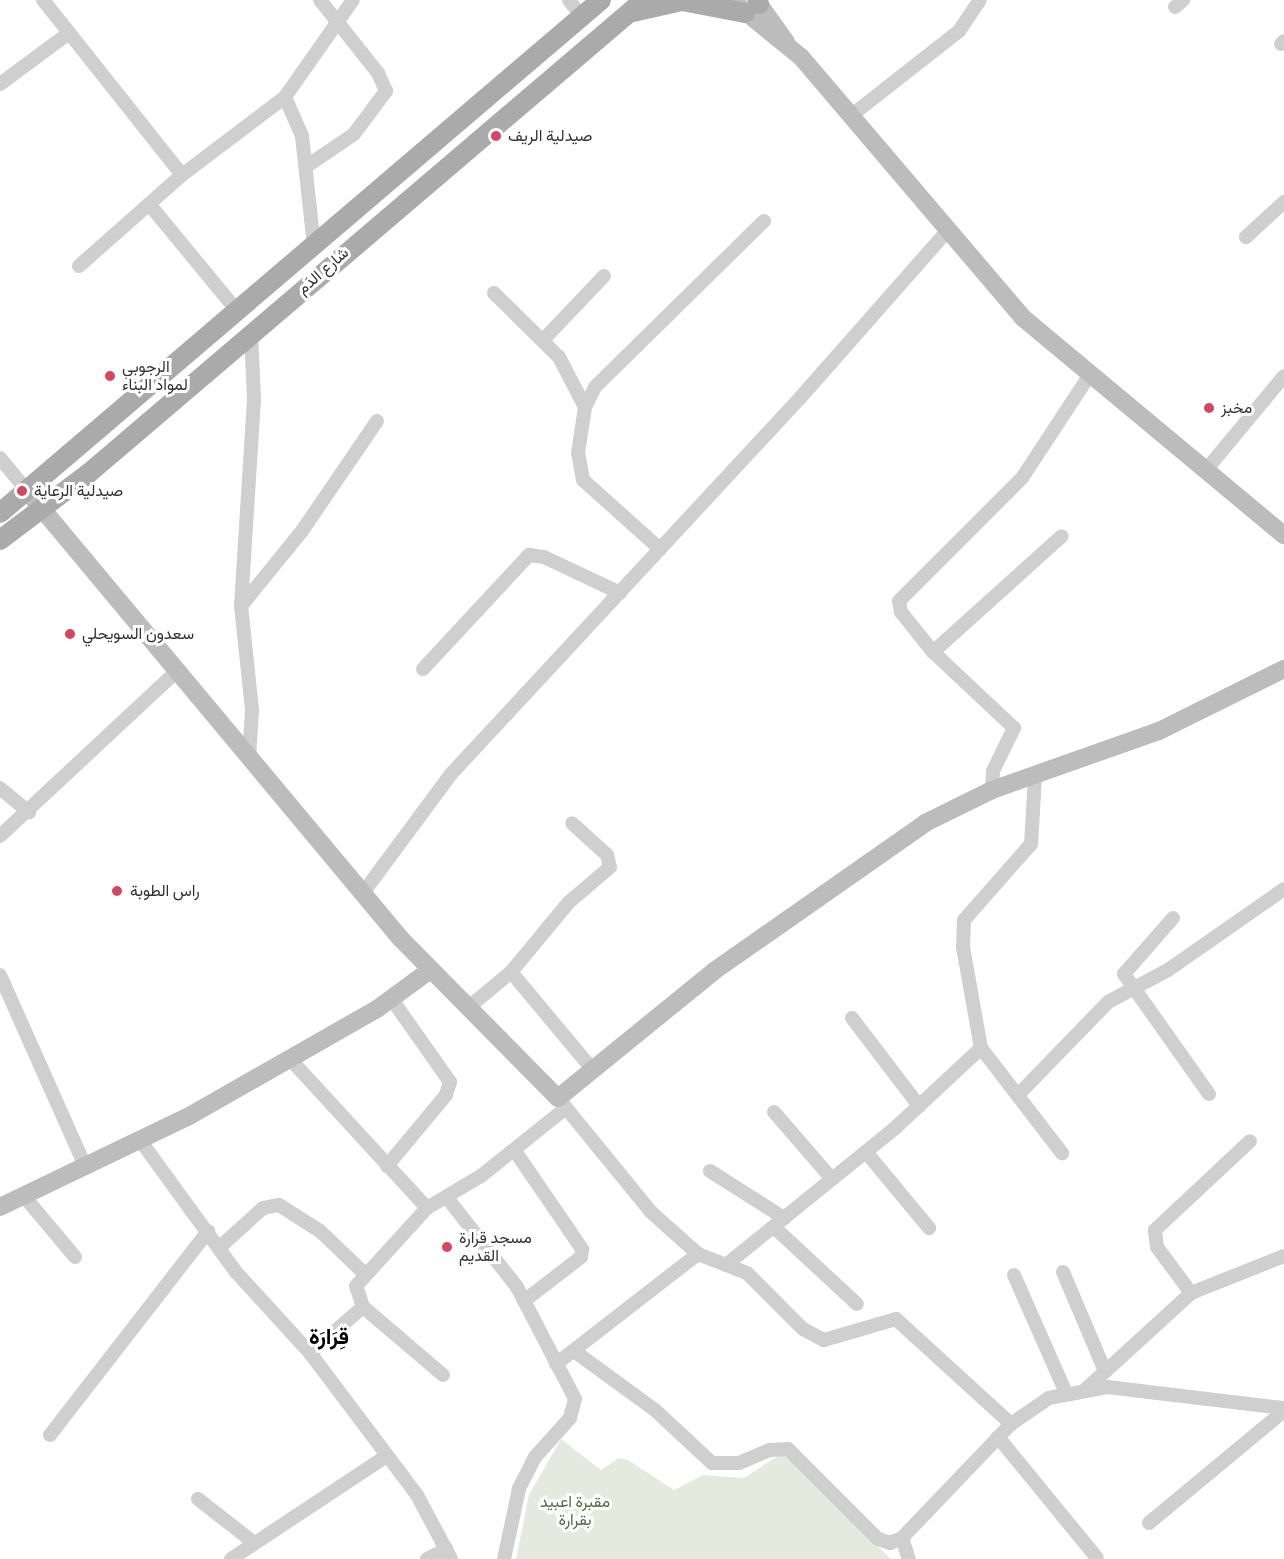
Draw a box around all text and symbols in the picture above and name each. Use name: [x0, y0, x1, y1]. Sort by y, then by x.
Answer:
place label: صيدلية الريف: [508, 126, 592, 146]
marker: صيدلية الريف: [489, 129, 503, 143]
street label: شارع الدَم: [293, 243, 353, 299]
place label: الرجوبي لمواد البناء: [122, 357, 188, 395]
marker: الرجوبي لمواد البناء: [103, 369, 117, 383]
place label: مخبز: [1221, 398, 1252, 418]
marker: مخبز: [1202, 401, 1216, 415]
place label: صيدلية الرعاية: [34, 481, 123, 501]
marker: صيدلية الرعاية: [15, 484, 29, 498]
place label: سعدون السويحلي: [82, 624, 194, 644]
marker: سعدون السويحلي: [63, 627, 77, 641]
place label: راس الطوبة: [130, 881, 200, 901]
marker: راس الطوبة: [108, 882, 126, 900]
place label: مسجد قرارة القديم: [459, 1228, 532, 1266]
marker: مسجد قرارة القديم: [440, 1240, 454, 1254]
district label: قِرَارَة: [309, 1324, 349, 1350]
park label: مقبرة اعبيد بقرارة: [540, 1492, 610, 1530]

